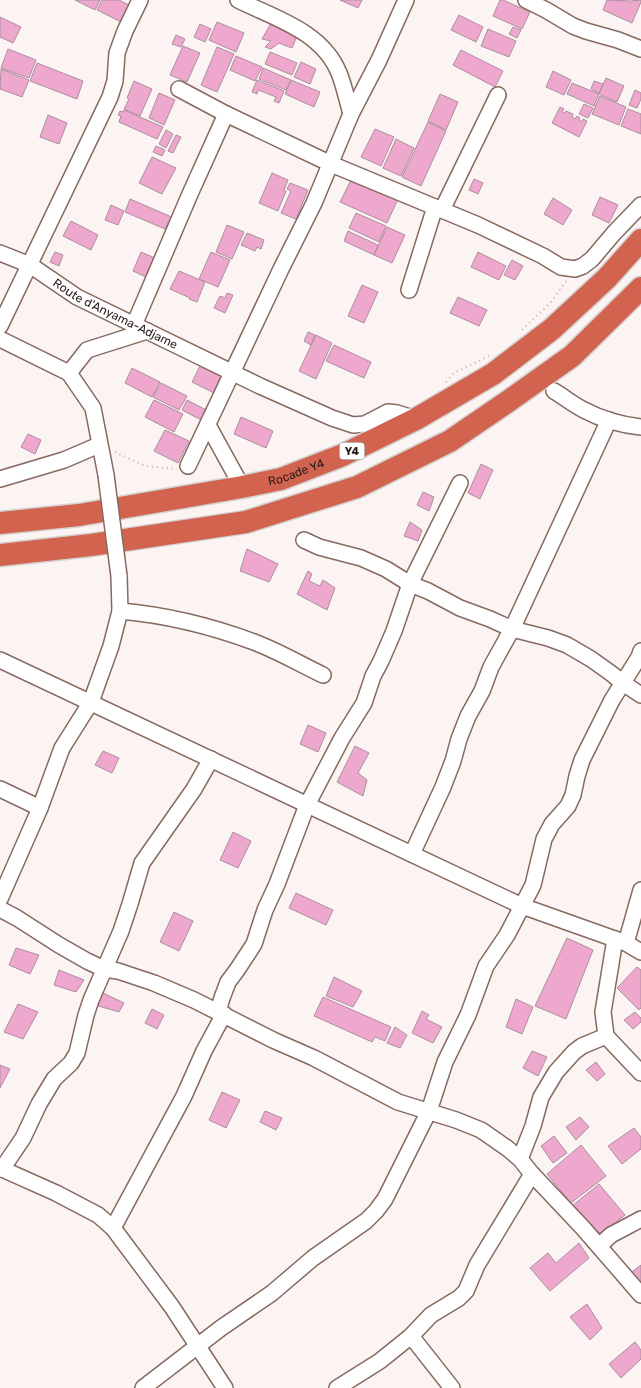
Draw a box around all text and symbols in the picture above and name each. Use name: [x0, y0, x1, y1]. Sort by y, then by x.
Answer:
street label: Route d'Anyama-Adjame: [50, 276, 180, 352]
road number: Y4: [340, 442, 364, 460]
street label: Rocade Y4: [267, 456, 327, 488]

